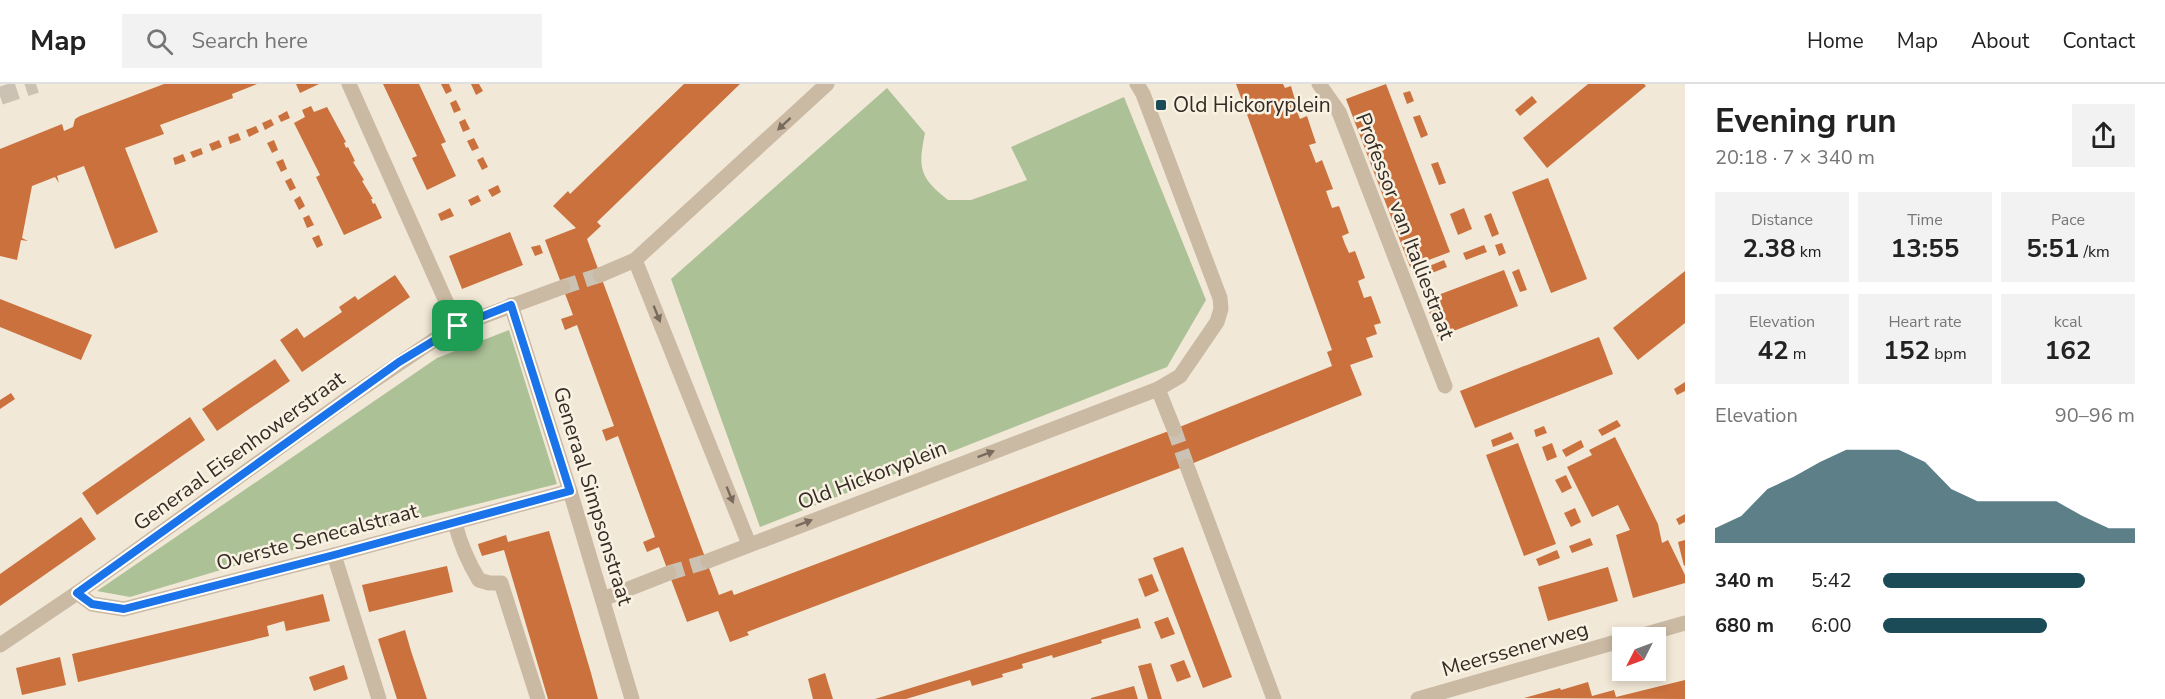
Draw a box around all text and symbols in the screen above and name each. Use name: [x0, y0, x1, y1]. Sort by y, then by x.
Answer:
search box: [122, 14, 542, 68]
text: Map: [30, 22, 86, 60]
icon: search: [143, 25, 176, 58]
text: Search here: [191, 26, 308, 56]
text: Home: [1807, 27, 1864, 55]
text: Map: [1897, 27, 1938, 55]
text: About: [1971, 27, 2029, 55]
text: Contact: [2062, 27, 2135, 55]
place label: Old Hickoryplein: [1173, 91, 1331, 119]
marker: Old Hickoryplein: [1154, 98, 1168, 112]
text: Evening run: [1715, 99, 1897, 144]
button: share: [2072, 104, 2135, 167]
street label: Professor van Italliestraat: [1349, 109, 1461, 344]
one-way arrow: [777, 116, 791, 130]
text: 20:18 · 7 × 340 m: [1715, 144, 1875, 171]
text: Distance: [1751, 209, 1813, 231]
text: Time: [1907, 209, 1943, 231]
text: Pace: [2051, 209, 2085, 231]
text: 2.38: [1742, 231, 1796, 266]
text: 13:55: [1891, 231, 1959, 266]
text: 5:51: [2026, 231, 2079, 266]
text: km: [1796, 241, 1822, 263]
text: /km: [2079, 241, 2110, 263]
pin: [432, 300, 483, 351]
one-way arrow: [653, 305, 662, 323]
icon: arrive: [441, 309, 474, 342]
text: Elevation: [1749, 311, 1815, 333]
text: Heart rate: [1888, 311, 1962, 333]
text: kcal: [2054, 311, 2082, 333]
text: 42: [1757, 333, 1789, 368]
text: 152: [1883, 333, 1930, 368]
text: 162: [2045, 333, 2091, 368]
text: m: [1789, 343, 1807, 365]
text: bpm: [1930, 343, 1967, 365]
street label: Generaal Eisenhowerstraat: [128, 364, 351, 537]
street label: Generaal Simpsonstraat: [546, 383, 640, 609]
text: Elevation: [1715, 402, 1798, 429]
text: 90–96 m: [2055, 402, 2135, 429]
street label: Old Hickoryplein: [793, 434, 951, 516]
one-way arrow: [977, 449, 995, 458]
one-way arrow: [725, 486, 735, 504]
street label: Overste Senecalstraat: [213, 496, 422, 577]
one-way arrow: [795, 518, 813, 527]
text: 340 m: [1715, 567, 1774, 594]
text: 5:42: [1811, 567, 1852, 594]
text: 680 m: [1715, 612, 1774, 639]
text: 6:00: [1811, 612, 1852, 639]
street label: Meerssenerweg: [1438, 615, 1592, 683]
north arrow: [1612, 627, 1666, 681]
map controls: [1612, 627, 1666, 681]

